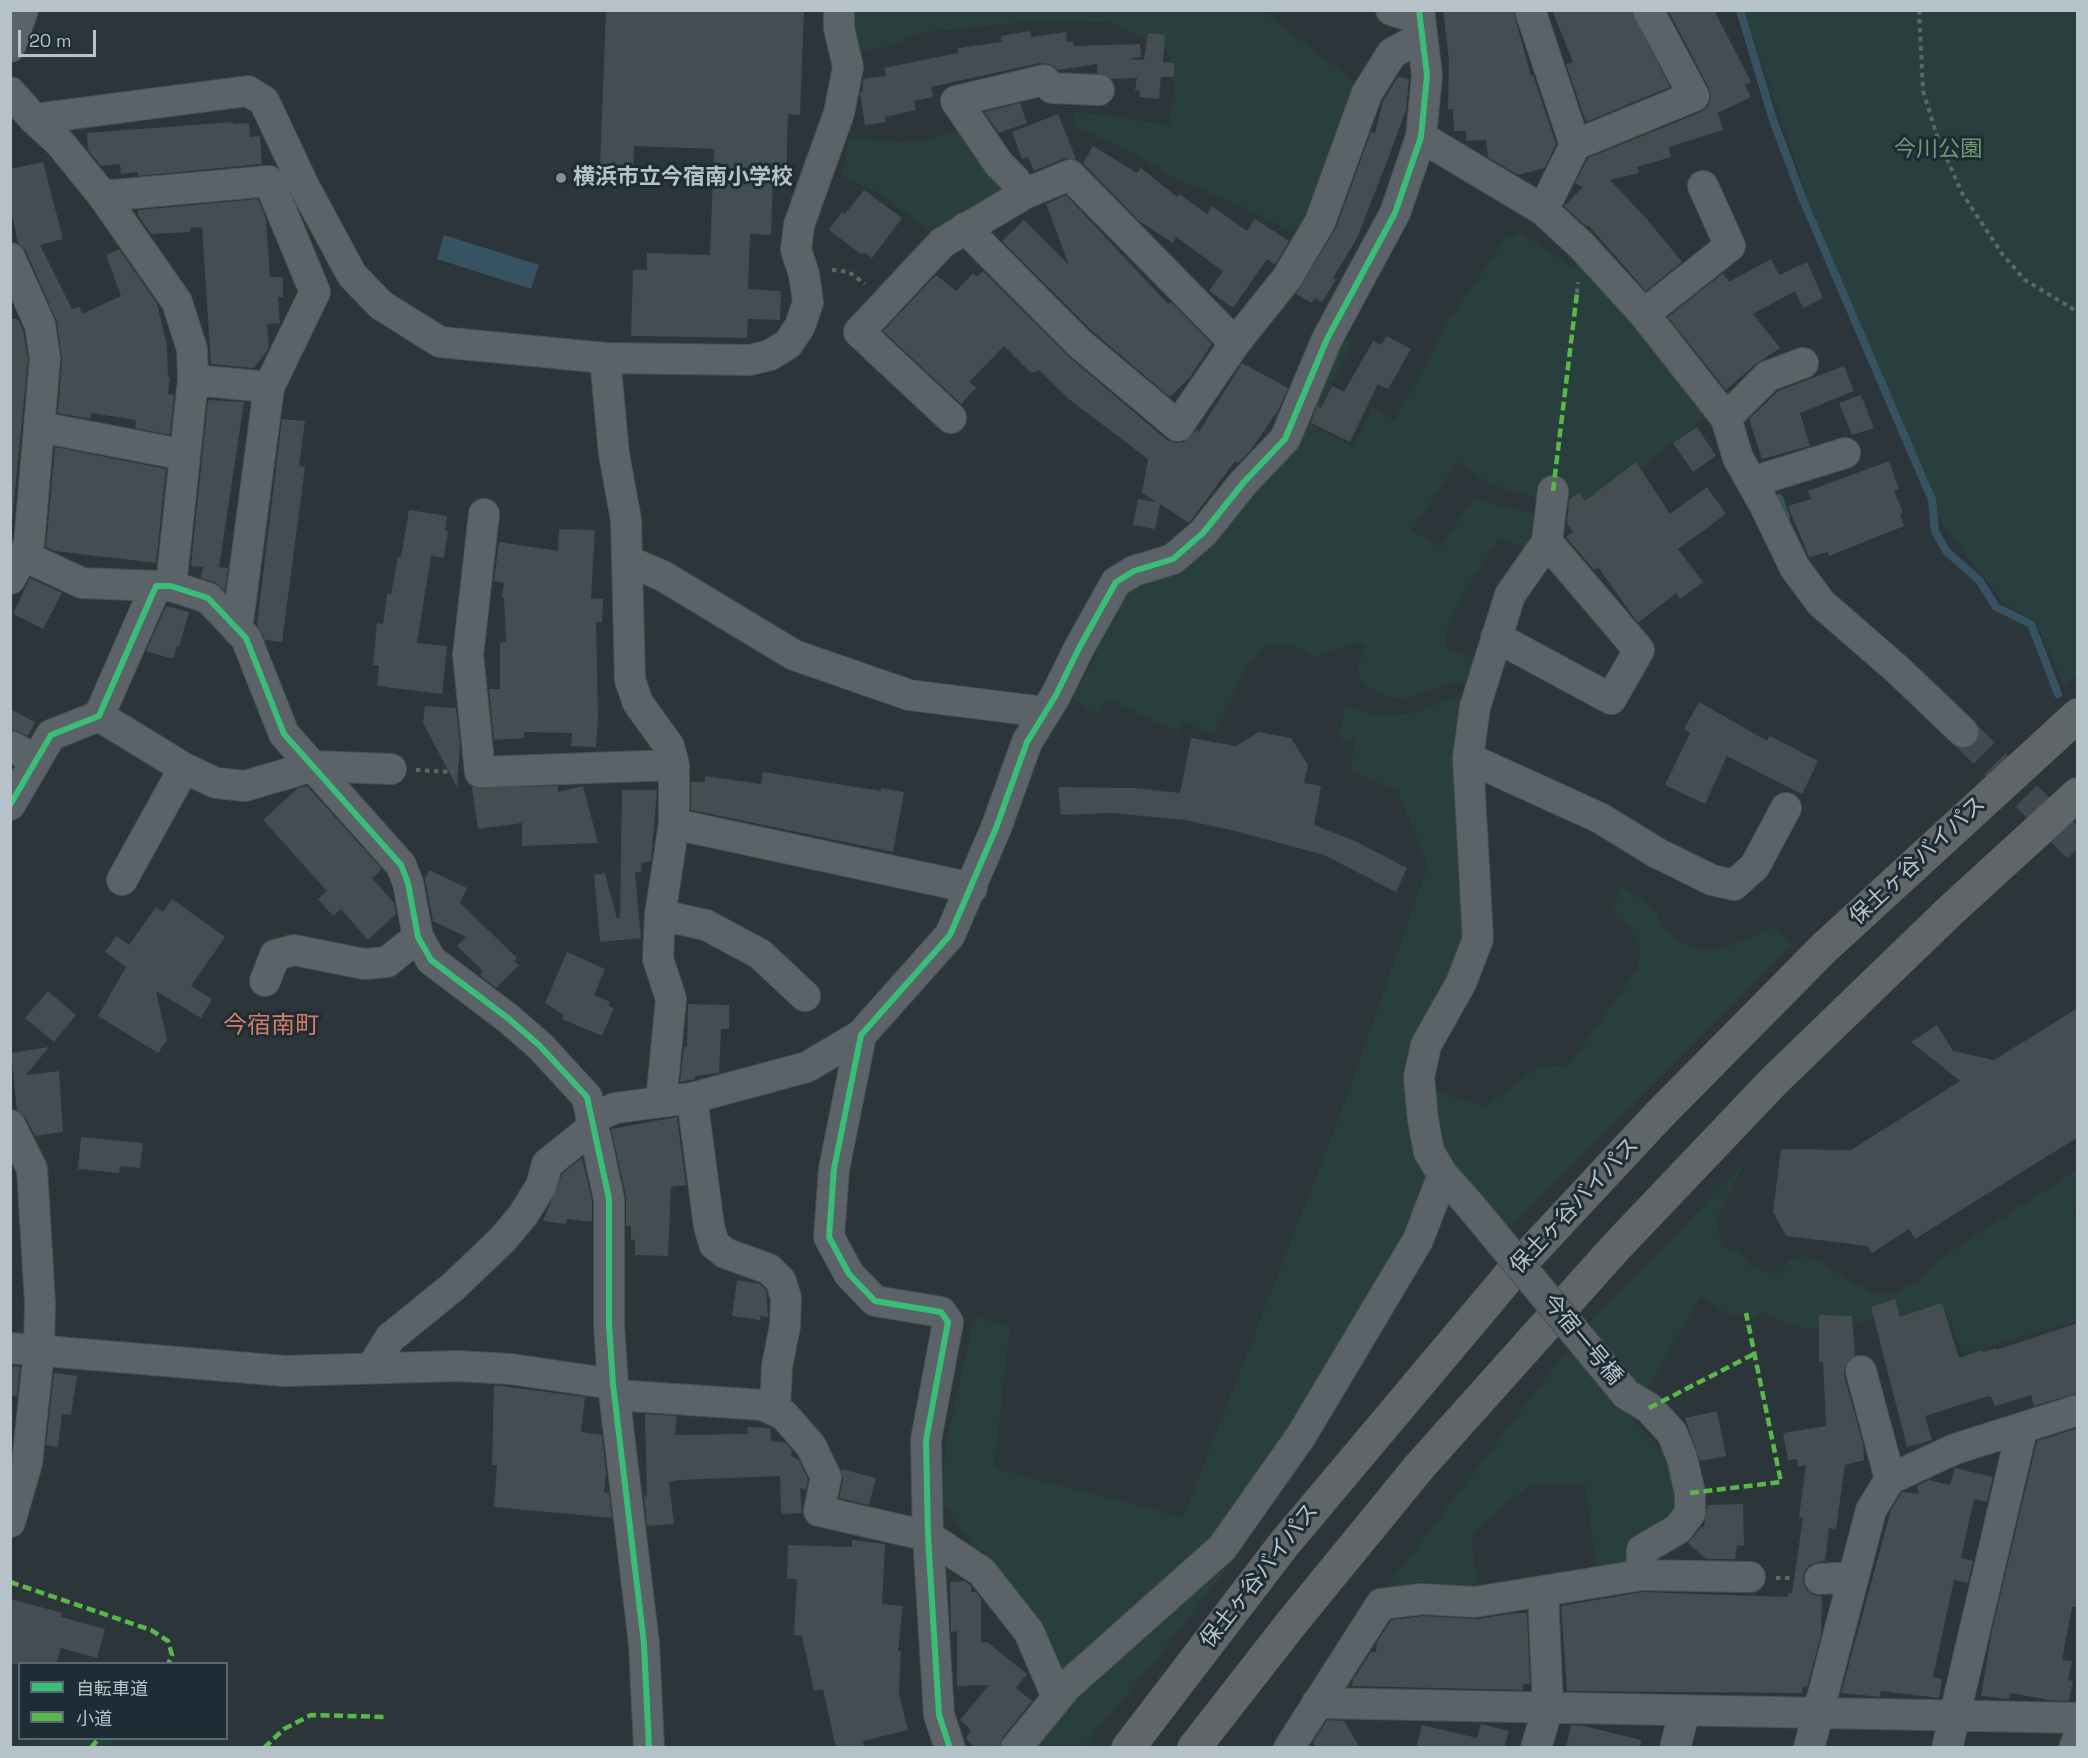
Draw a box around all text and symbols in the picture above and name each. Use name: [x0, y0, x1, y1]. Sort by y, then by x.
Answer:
scale bar: [21, 18, 99, 56]
text: 20 m: [29, 29, 72, 52]
park label: 今川公園: [1894, 137, 1982, 163]
place label: 横浜市立今宿南小学校: [573, 165, 793, 191]
marker: 横浜市立今宿南小学校: [554, 171, 568, 185]
street label: 保土ヶ谷バイパス: [1845, 791, 1991, 931]
district label: 今宿南町: [223, 1012, 319, 1040]
street label: 保土ヶ谷バイパス: [1505, 1133, 1645, 1279]
street label: 今宿一号橋: [1537, 1289, 1627, 1391]
street label: 保土ヶ谷バイパス: [1195, 1499, 1325, 1653]
legend: [18, 1662, 228, 1740]
text: 自転車道: [76, 1677, 148, 1700]
text: 小道: [76, 1707, 112, 1730]

